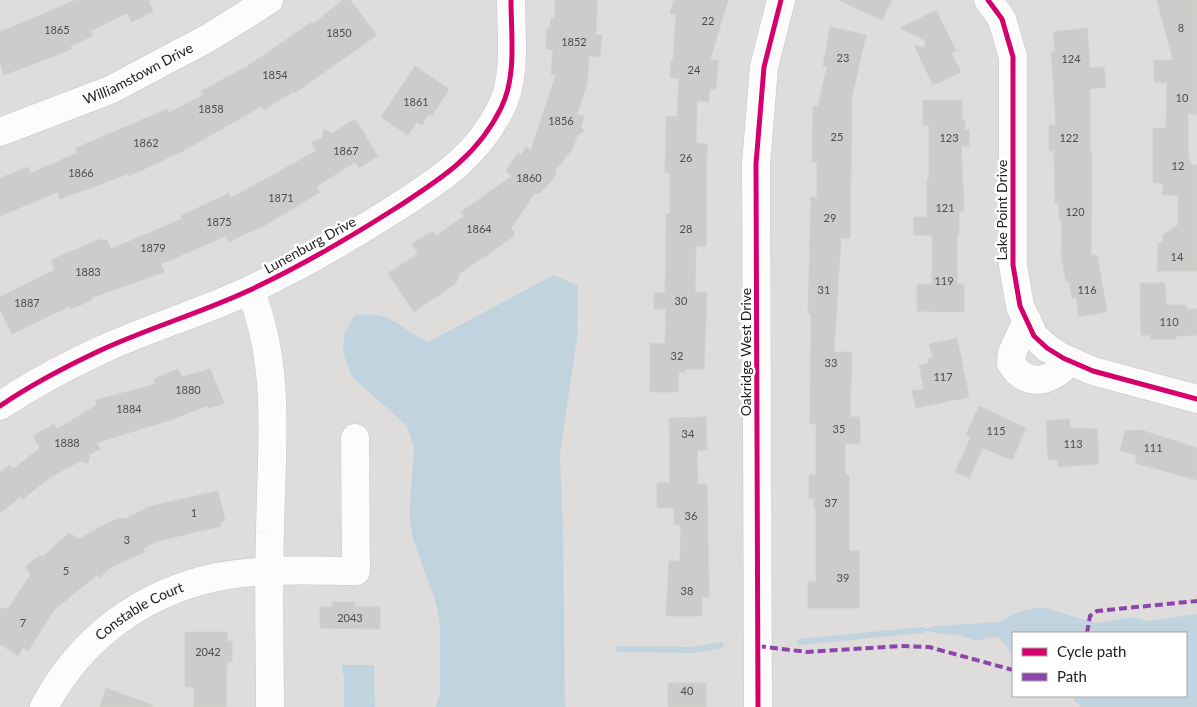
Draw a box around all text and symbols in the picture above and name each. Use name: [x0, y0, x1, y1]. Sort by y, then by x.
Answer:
house number: 22: [702, 14, 714, 27]
house number: 8: [1178, 21, 1184, 34]
house number: 1865: [44, 23, 70, 36]
house number: 1850: [326, 26, 352, 39]
house number: 1852: [561, 35, 587, 48]
street label: Williamstown Drive: [80, 39, 196, 108]
house number: 23: [837, 51, 849, 64]
house number: 124: [1061, 52, 1081, 65]
house number: 24: [688, 63, 701, 76]
house number: 1854: [262, 68, 288, 81]
house number: 10: [1176, 91, 1189, 104]
house number: 1861: [403, 95, 429, 108]
house number: 1858: [198, 102, 224, 115]
house number: 1856: [548, 114, 574, 127]
house number: 25: [831, 130, 843, 143]
house number: 123: [939, 131, 959, 144]
house number: 122: [1059, 131, 1079, 144]
house number: 1862: [133, 136, 159, 149]
house number: 1867: [333, 144, 359, 157]
house number: 26: [680, 151, 692, 164]
house number: 12: [1172, 159, 1184, 172]
street label: Lake Point Drive: [993, 160, 1010, 260]
house number: 1866: [68, 166, 94, 179]
house number: 1860: [516, 171, 542, 184]
house number: 1871: [268, 191, 294, 204]
house number: 121: [935, 201, 955, 214]
house number: 120: [1065, 205, 1085, 218]
house number: 29: [824, 211, 836, 224]
street label: Lunenburg Drive: [261, 212, 359, 277]
house number: 1875: [206, 215, 232, 228]
house number: 1864: [466, 222, 492, 235]
house number: 28: [680, 222, 692, 235]
house number: 1879: [140, 241, 166, 254]
house number: 14: [1171, 250, 1184, 263]
house number: 1883: [75, 265, 101, 278]
house number: 119: [934, 274, 954, 287]
house number: 31: [818, 283, 830, 296]
house number: 116: [1077, 283, 1097, 296]
street label: Oakridge West Drive: [737, 288, 754, 416]
house number: 30: [675, 294, 688, 307]
house number: 1887: [14, 296, 40, 309]
house number: 110: [1159, 315, 1179, 328]
house number: 32: [671, 349, 683, 362]
house number: 33: [825, 356, 837, 369]
house number: 117: [933, 370, 953, 383]
house number: 1880: [175, 383, 201, 396]
house number: 1884: [116, 402, 142, 415]
house number: 35: [833, 422, 845, 435]
house number: 115: [986, 424, 1006, 437]
house number: 34: [682, 427, 695, 440]
house number: 1888: [54, 436, 80, 449]
house number: 113: [1063, 437, 1083, 450]
house number: 111: [1143, 441, 1163, 454]
house number: 37: [825, 496, 837, 509]
house number: 1: [191, 506, 197, 519]
house number: 36: [685, 509, 697, 522]
house number: 3: [124, 533, 130, 546]
house number: 5: [63, 564, 69, 577]
house number: 39: [837, 571, 849, 584]
street label: Constable Court: [91, 578, 186, 644]
house number: 38: [681, 584, 693, 597]
house number: 2043: [337, 611, 363, 624]
house number: 7: [20, 616, 26, 629]
legend: [1012, 632, 1187, 697]
text: Cycle path: [1057, 642, 1126, 660]
house number: 2042: [195, 645, 221, 658]
text: Path: [1057, 667, 1087, 685]
house number: 40: [681, 684, 694, 697]

